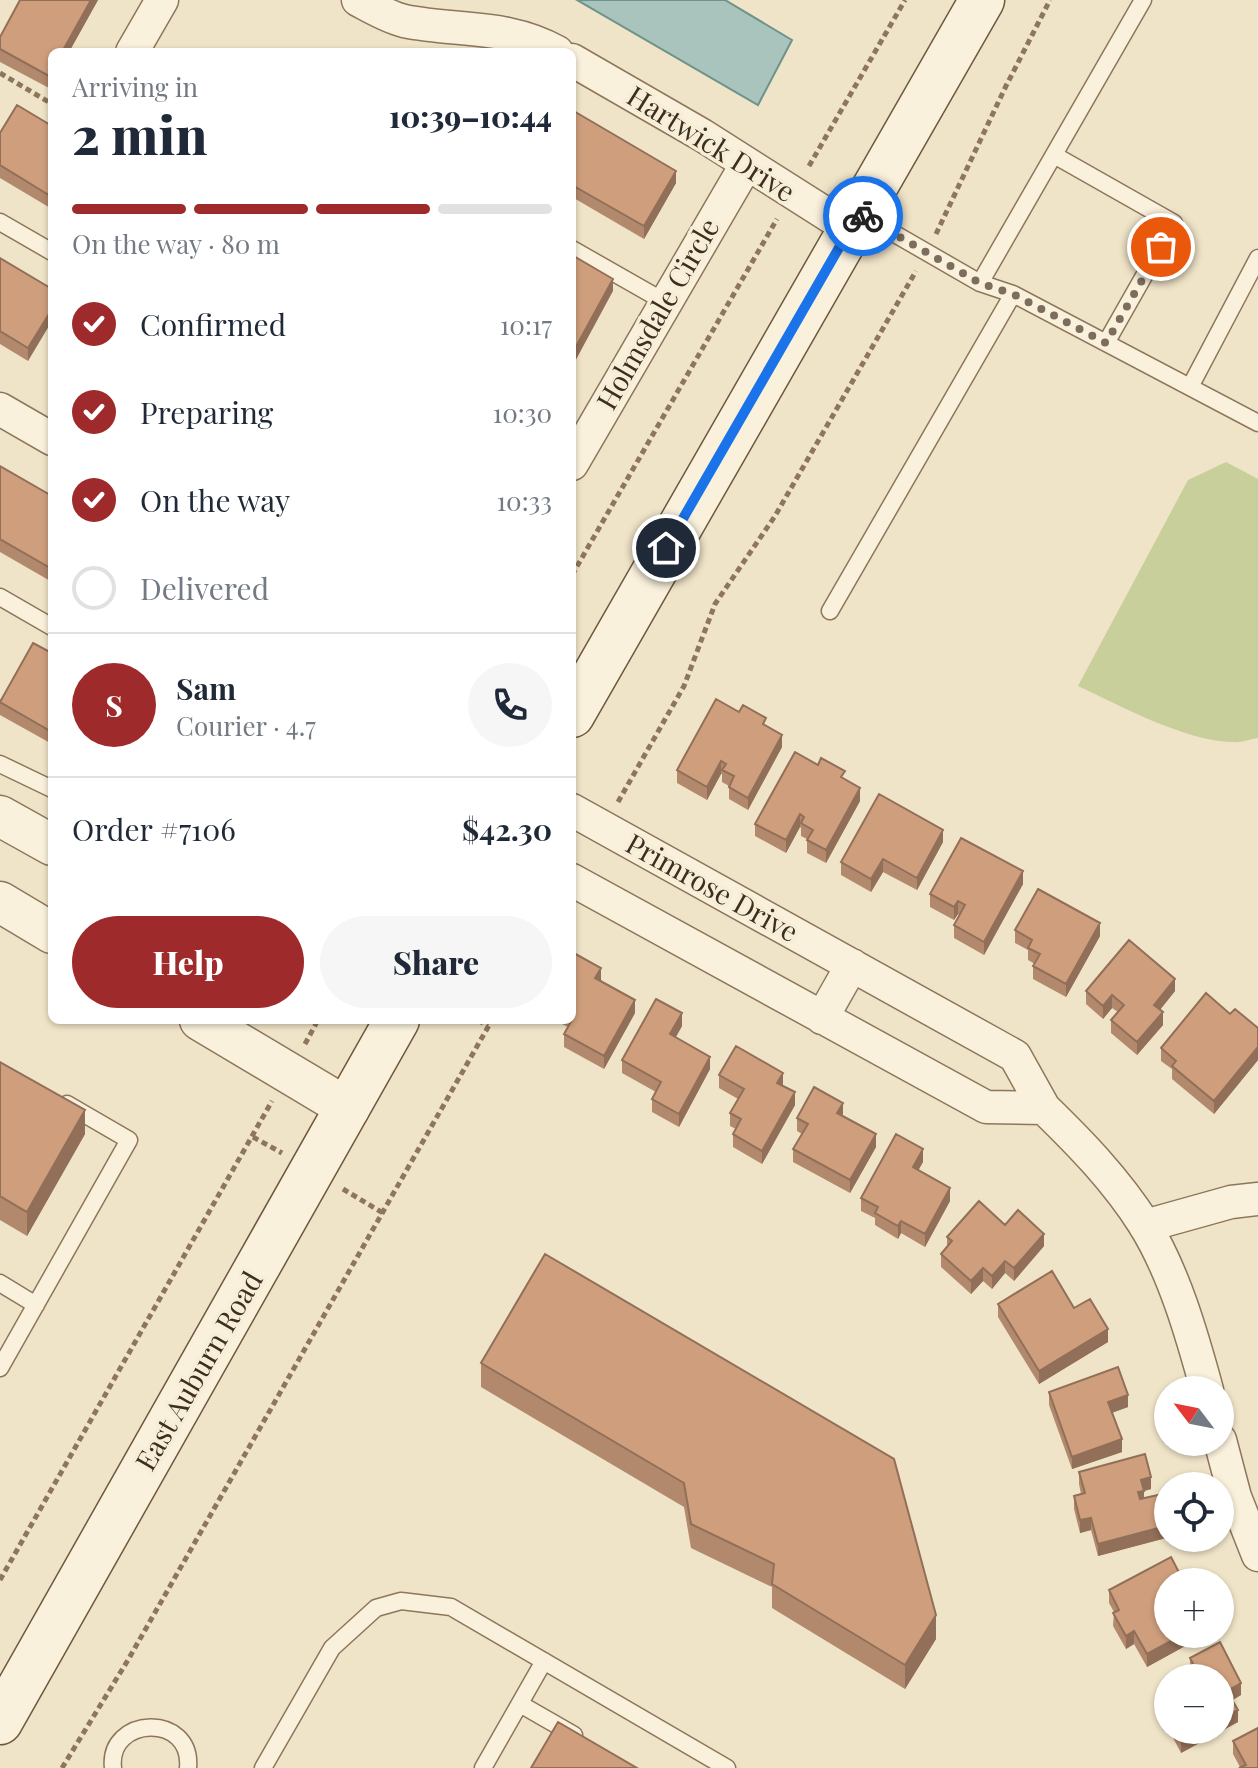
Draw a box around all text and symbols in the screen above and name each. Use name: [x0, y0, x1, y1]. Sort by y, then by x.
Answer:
text: Arriving in: [72, 69, 198, 104]
street label: Hartwick Drive: [621, 76, 803, 209]
text: 10:39–10:44: [389, 96, 552, 136]
text: 2 min: [72, 99, 207, 168]
courier: [823, 176, 903, 256]
icon: bike: [841, 194, 885, 238]
street label: Holmsdale Circle: [587, 211, 726, 416]
pin: [1127, 213, 1195, 281]
icon: bag: [1139, 225, 1183, 269]
text: On the way · 80 m: [72, 226, 280, 261]
icon: check: [72, 302, 116, 346]
text: Confirmed: [140, 304, 286, 344]
text: 10:17: [500, 307, 552, 342]
icon: check: [72, 390, 116, 434]
text: Preparing: [140, 392, 273, 432]
text: 10:30: [493, 395, 552, 430]
icon: check: [72, 478, 116, 522]
text: On the way: [140, 480, 290, 520]
text: 10:33: [496, 483, 552, 518]
pin: [632, 514, 700, 582]
icon: home: [644, 526, 688, 570]
text: Delivered: [140, 568, 269, 608]
button: phone: [468, 663, 552, 747]
text: Sam: [176, 668, 236, 708]
text: S: [105, 685, 123, 725]
text: Courier · 4.7: [176, 708, 316, 743]
text: Order #7106: [72, 809, 236, 849]
text: $42.30: [462, 809, 552, 849]
street label: Primrose Drive: [620, 824, 805, 949]
button: Help: [72, 916, 304, 1008]
button: Share: [320, 916, 552, 1008]
street label: East Auburn Road: [126, 1264, 270, 1476]
north arrow: [1154, 1376, 1234, 1456]
map controls: [1154, 1376, 1234, 1744]
button: locate: [1154, 1472, 1234, 1552]
button: +: [1154, 1568, 1234, 1648]
button: −: [1154, 1664, 1234, 1744]

